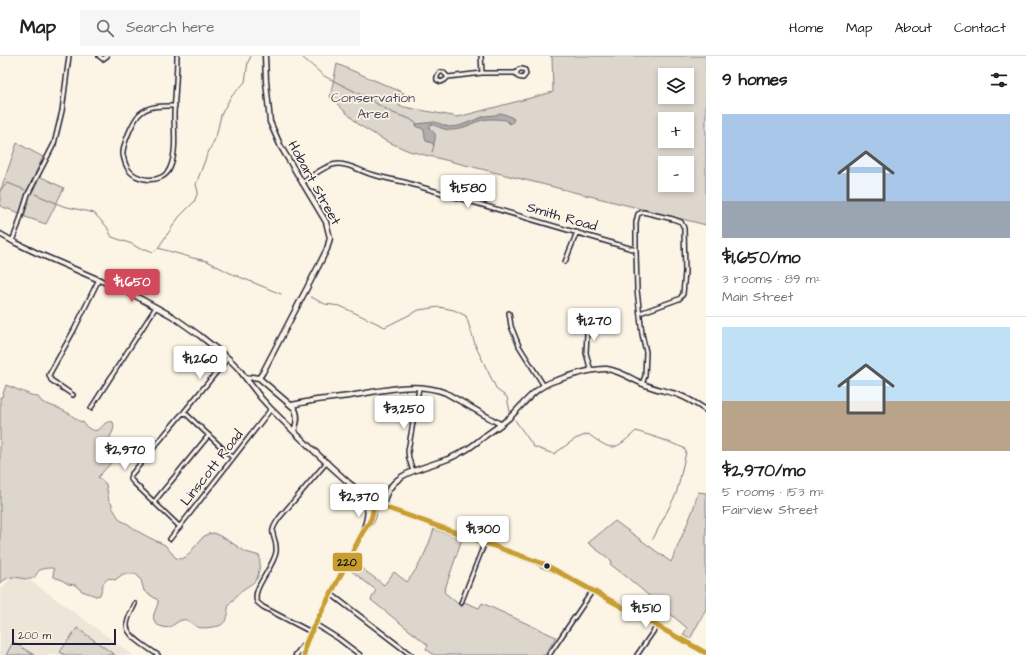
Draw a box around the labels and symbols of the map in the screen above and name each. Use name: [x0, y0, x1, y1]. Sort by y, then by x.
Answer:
park label: Conservation Area: [331, 88, 415, 124]
street label: Hobart Street: [283, 137, 346, 229]
pin: $1,580: [435, 175, 501, 209]
street label: Smith Road: [524, 197, 600, 237]
pin: $1,650: [99, 269, 165, 303]
pin: $1,270: [561, 308, 627, 342]
pin: $1,260: [167, 346, 233, 380]
pin: $3,250: [371, 396, 437, 430]
street label: Linscott Road: [176, 426, 248, 510]
pin: $2,970: [92, 437, 158, 471]
pin: $2,370: [326, 484, 392, 518]
pin: $1,300: [450, 516, 516, 550]
line badge: 220: [332, 552, 363, 572]
text: 220: [336, 555, 357, 570]
unlabelled marker: [542, 561, 552, 571]
pin: $1,510: [613, 595, 679, 629]
scale bar: [12, 627, 116, 646]

